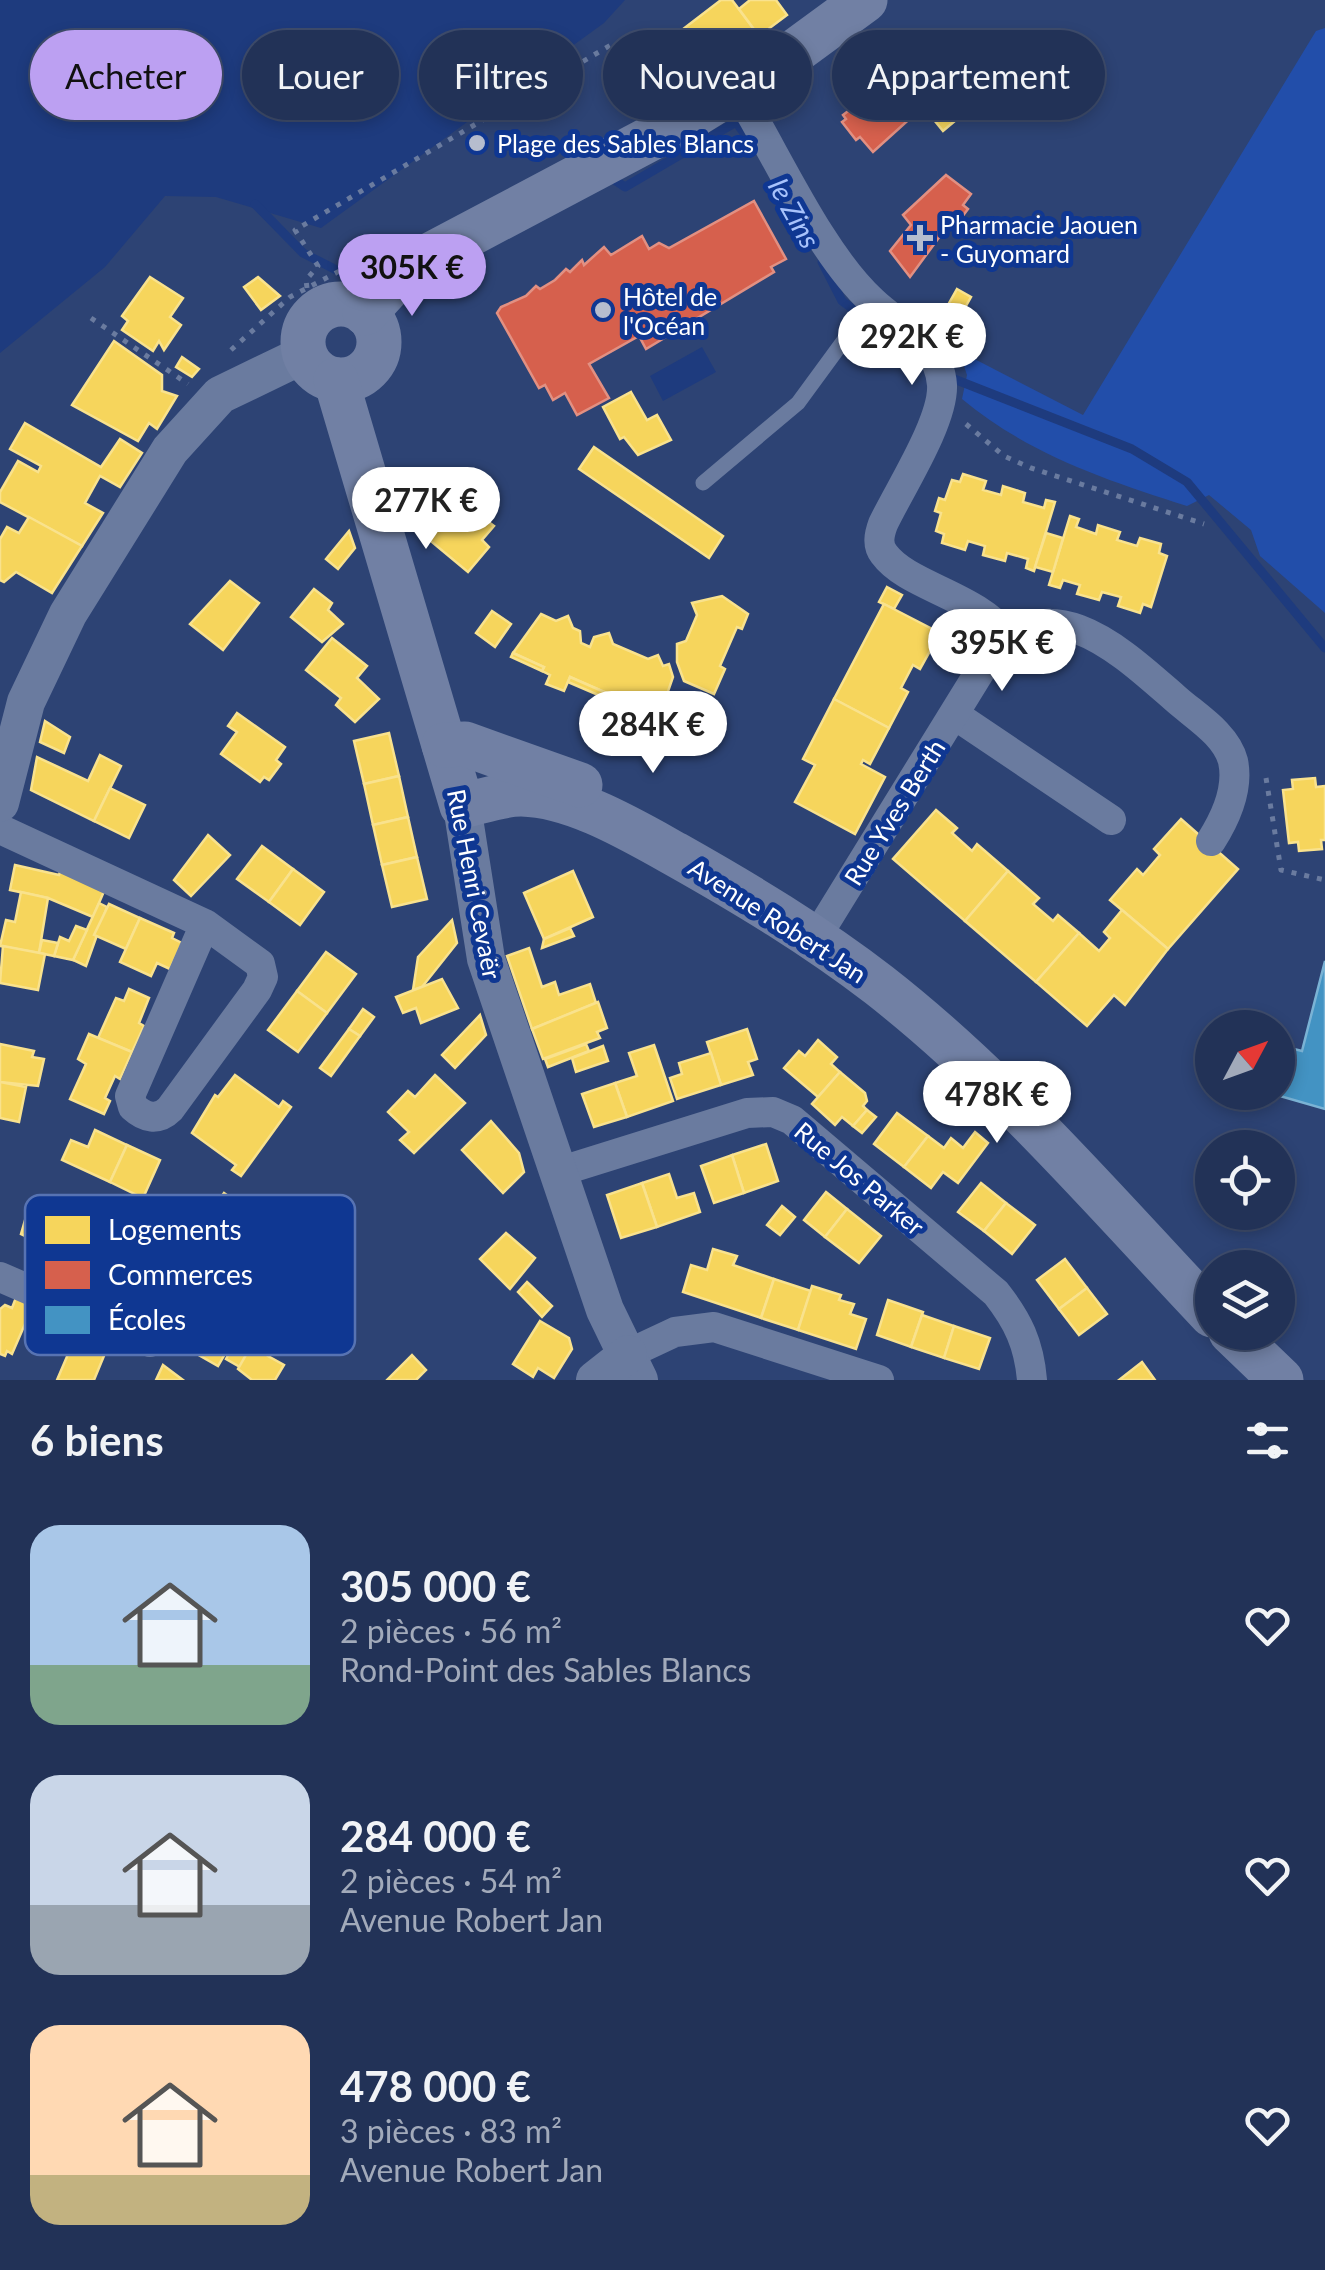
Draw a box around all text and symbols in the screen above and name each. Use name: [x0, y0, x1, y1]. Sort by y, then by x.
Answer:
chip: Acheter: [30, 30, 222, 120]
chip: Louer: [242, 30, 399, 120]
chip: Filtres: [419, 30, 583, 120]
chip: Nouveau: [603, 30, 812, 120]
chip: Appartement: [832, 30, 1105, 120]
place label: Plage des Sables Blancs: [497, 128, 754, 158]
marker: Plage des Sables Blancs: [466, 132, 488, 154]
water label: le Zins: [762, 172, 828, 254]
place label: Pharmacie Jaouen - Guyomard: [940, 209, 1138, 268]
marker: Pharmacie Jaouen - Guyomard: [909, 227, 931, 249]
pin: 305K €: [331, 234, 493, 319]
text: 305K €: [360, 247, 464, 286]
place label: Hôtel de l'Océan: [623, 281, 717, 340]
marker: Hôtel de l'Océan: [592, 299, 614, 321]
pin: 292K €: [831, 303, 993, 388]
text: 292K €: [860, 316, 964, 355]
pin: 277K €: [345, 467, 507, 552]
text: 277K €: [374, 480, 478, 519]
pin: 395K €: [921, 609, 1083, 694]
text: 395K €: [950, 622, 1054, 661]
pin: 284K €: [572, 691, 734, 776]
text: 284K €: [601, 704, 705, 743]
street label: Rue Yves Berth: [837, 734, 951, 890]
street label: Rue Henri Cevaër: [442, 787, 508, 981]
street label: Avenue Robert Jan: [684, 851, 872, 989]
north arrow: [1195, 1010, 1295, 1110]
map controls: [1195, 1010, 1295, 1350]
pin: 478K €: [916, 1061, 1078, 1146]
text: 478K €: [945, 1074, 1049, 1113]
street label: Rue Jos Parker: [789, 1115, 931, 1241]
button: locate: [1195, 1130, 1295, 1230]
legend: [25, 1195, 355, 1355]
text: Logements: [108, 1212, 242, 1246]
button: layers: [1195, 1250, 1295, 1350]
text: Commerces: [108, 1257, 253, 1291]
text: Écoles: [108, 1302, 186, 1336]
icon: filters: [1240, 1413, 1295, 1468]
text: 6 biens: [30, 1415, 164, 1465]
text: 305 000 €: [340, 1561, 531, 1611]
icon: home: [110, 1565, 230, 1685]
icon: heart: [1240, 1598, 1295, 1653]
text: 2 pièces · 56 m²: [340, 1611, 562, 1650]
text: Rond-Point des Sables Blancs: [340, 1650, 751, 1689]
text: 284 000 €: [340, 1811, 531, 1861]
icon: home: [110, 1815, 230, 1935]
icon: heart: [1240, 1848, 1295, 1903]
text: 2 pièces · 54 m²: [340, 1861, 562, 1900]
text: Avenue Robert Jan: [340, 1900, 603, 1939]
text: 478 000 €: [340, 2061, 531, 2111]
icon: home: [110, 2065, 230, 2185]
icon: heart: [1240, 2098, 1295, 2153]
text: 3 pièces · 83 m²: [340, 2111, 562, 2150]
text: Avenue Robert Jan: [340, 2150, 603, 2189]

